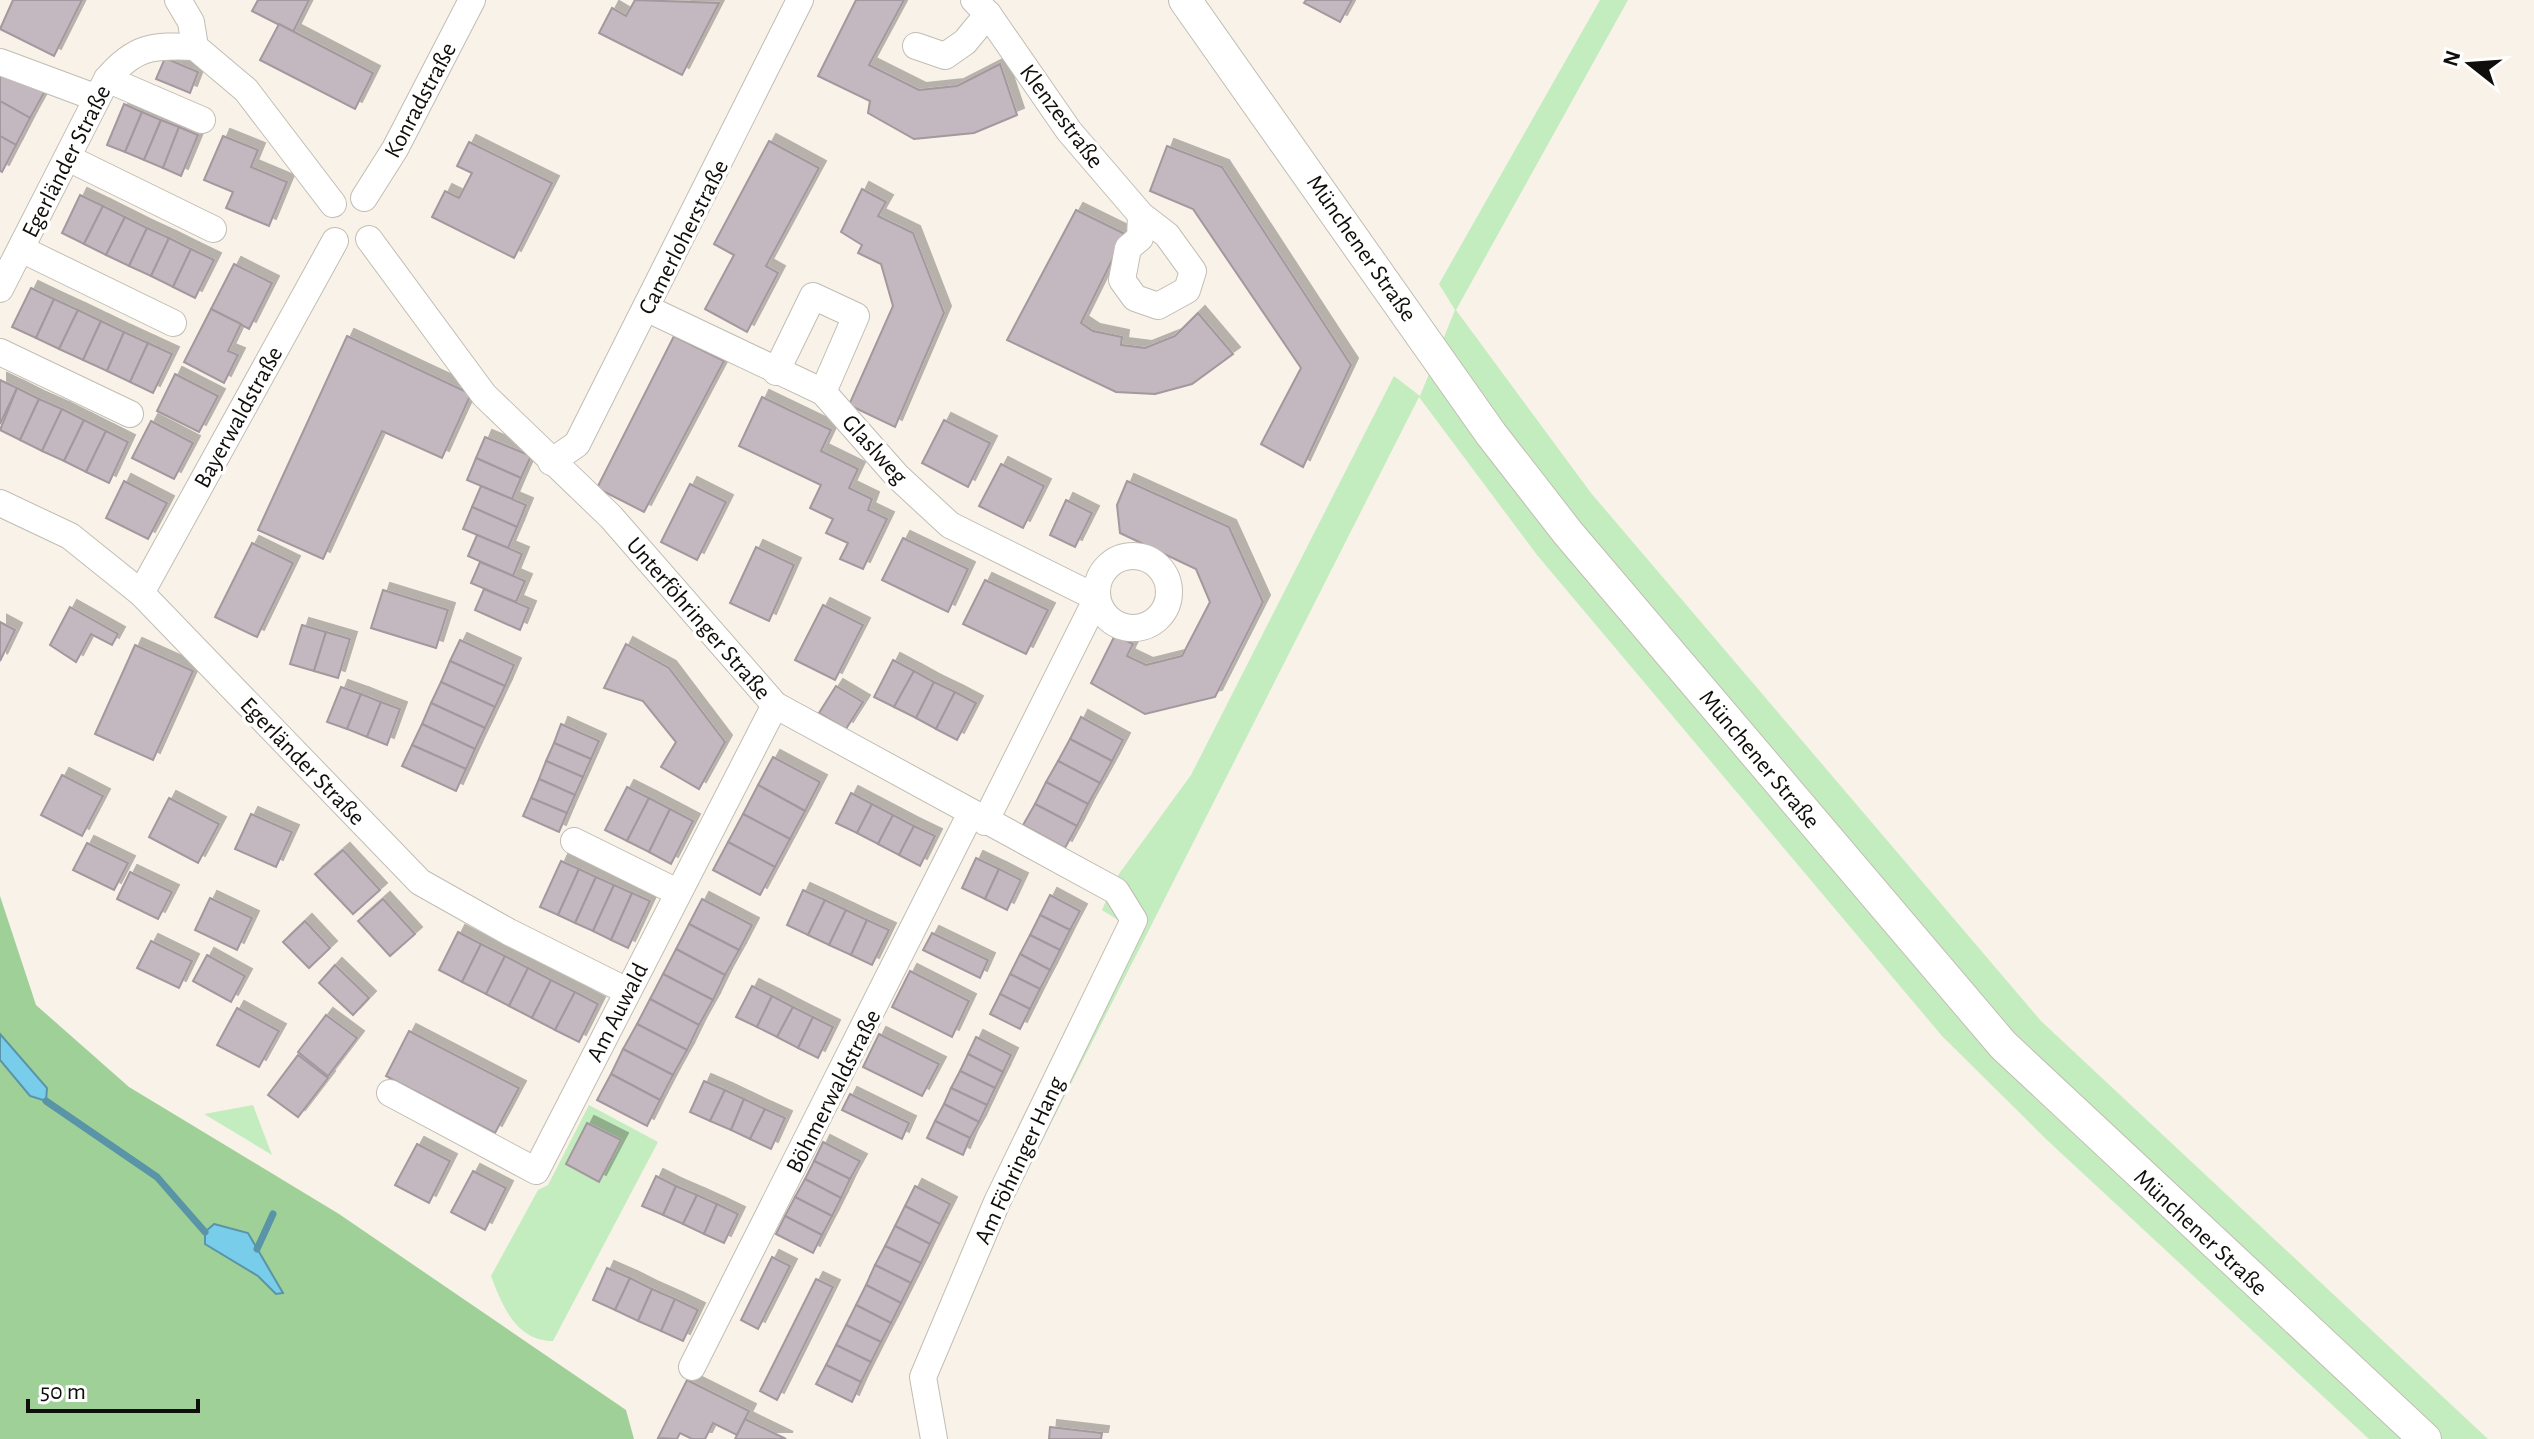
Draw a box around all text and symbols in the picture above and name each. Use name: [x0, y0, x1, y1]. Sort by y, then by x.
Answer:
north arrow: [2430, 24, 2510, 104]
street label: Konradstraße: [381, 39, 461, 162]
text: N: [2439, 48, 2465, 69]
street label: Klenzestraße: [1015, 60, 1108, 173]
street label: Egerländer Straße: [18, 81, 116, 241]
street label: Camerloherstraße: [635, 156, 733, 319]
street label: Münchener Straße: [1302, 171, 1421, 326]
street label: Bayerwaldstraße: [190, 343, 288, 492]
street label: Glaslweg: [837, 410, 912, 489]
street label: Unterföhringer Straße: [622, 533, 775, 704]
street label: Münchener Straße: [1695, 686, 1824, 834]
street label: Egerländer Straße: [235, 693, 369, 830]
street label: Am Auwald: [583, 959, 653, 1066]
street label: Böhmerwaldstraße: [782, 1006, 885, 1177]
street label: Am Föhringer Hang: [971, 1073, 1069, 1248]
street label: Münchener Straße: [2129, 1165, 2272, 1300]
scale bar: [28, 1363, 198, 1413]
text: 50 m: [40, 1380, 86, 1404]

